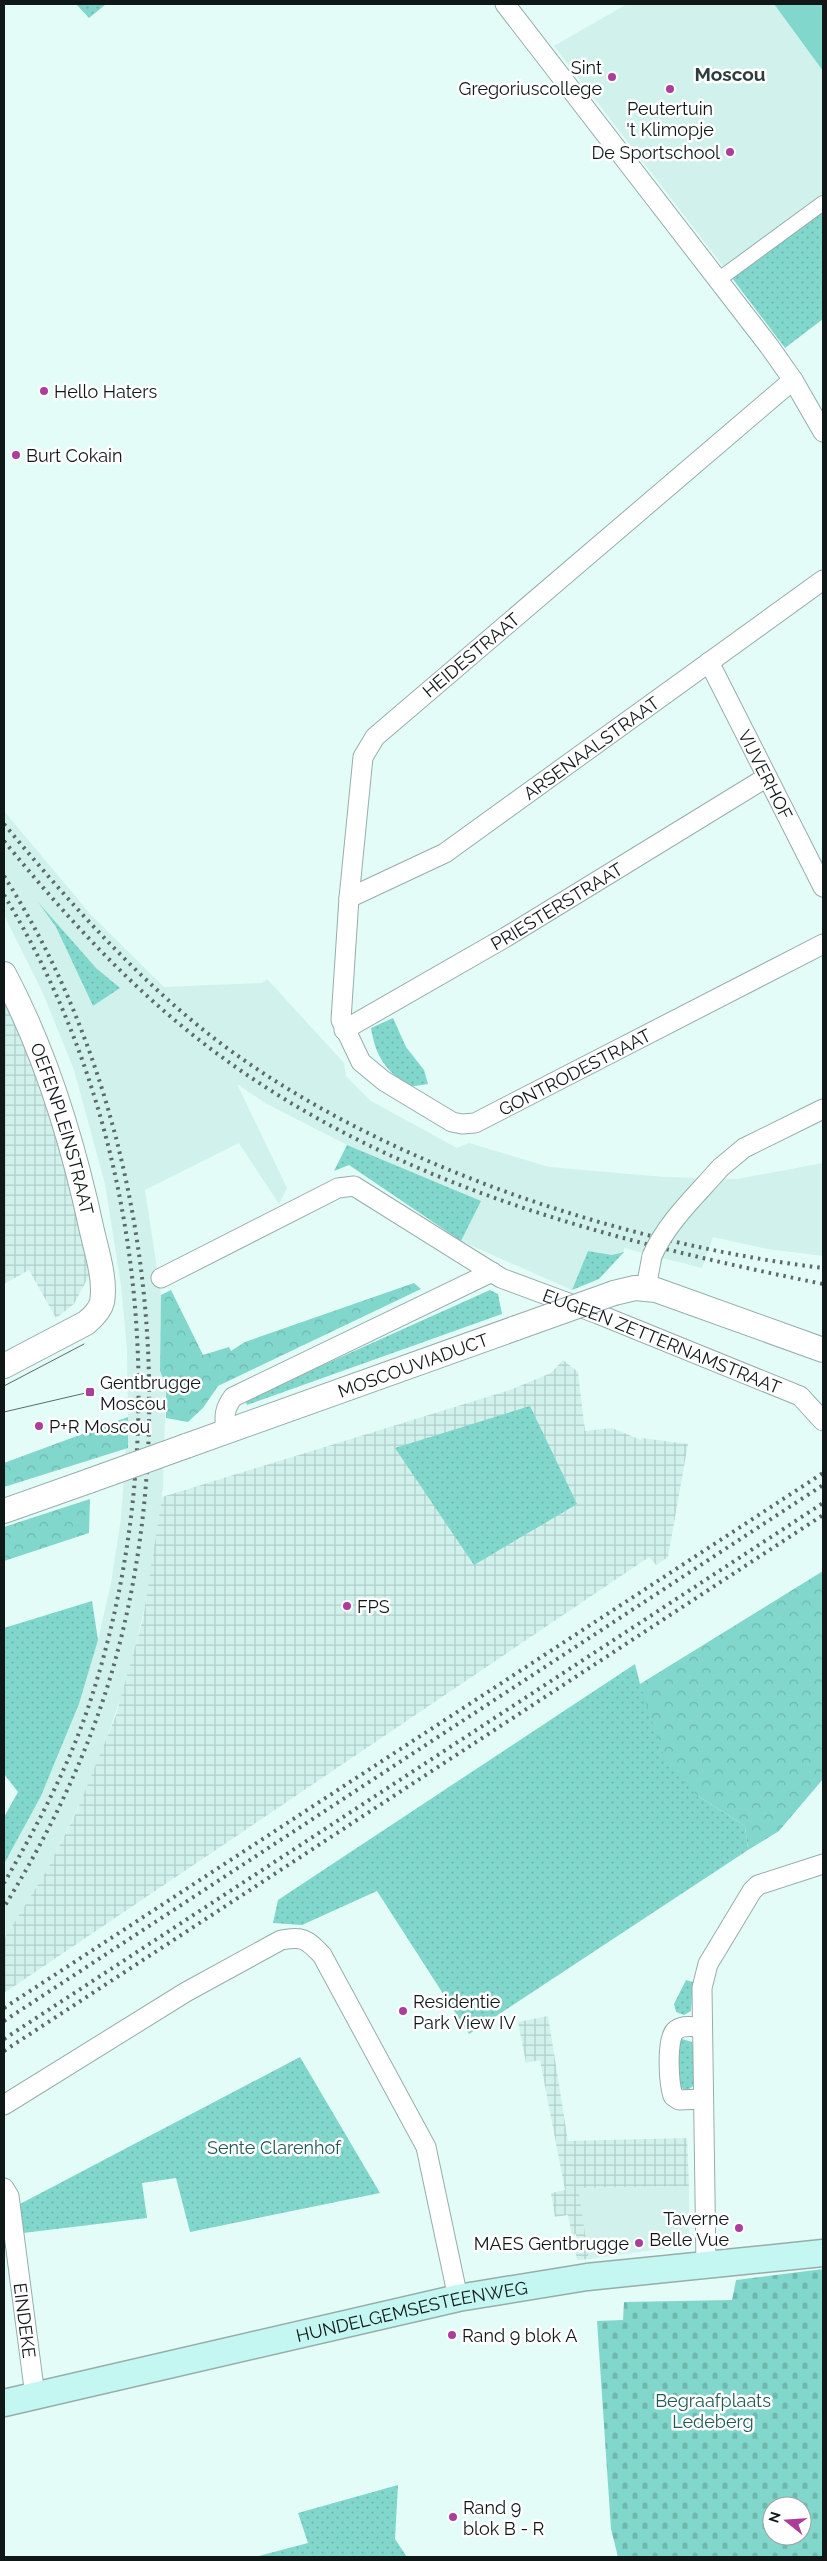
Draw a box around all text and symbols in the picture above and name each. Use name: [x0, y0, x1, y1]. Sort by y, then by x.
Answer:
place label: Sint Gregoriuscollege: [459, 57, 602, 99]
district label: Moscou: [694, 63, 766, 85]
marker: Sint Gregoriuscollege: [606, 71, 618, 83]
marker: Peutertuin 't Klimopje: [664, 83, 676, 95]
place label: Peutertuin 't Klimopje: [626, 98, 714, 140]
place label: De Sportschool: [591, 142, 720, 163]
marker: De Sportschool: [724, 146, 736, 158]
place label: Hello Haters: [54, 381, 157, 402]
marker: Hello Haters: [38, 385, 50, 397]
place label: Burt Cokain: [26, 445, 122, 466]
marker: Burt Cokain: [10, 449, 22, 461]
street label: HEIDESTRAAT: [418, 608, 524, 702]
street label: ARSENAALSTRAAT: [519, 692, 663, 804]
street label: VIJVERHOF: [734, 726, 797, 823]
street label: PRIESTERSTRAAT: [487, 858, 626, 954]
street label: GONTRODESTRAAT: [495, 1024, 654, 1120]
street label: OEFENPLEINSTRAAT: [27, 1040, 99, 1217]
street label: EUGEEN ZETTERNAMSTRAAT: [540, 1284, 784, 1398]
street label: MOSCOUVIADUCT: [335, 1328, 491, 1401]
place label: Gentbrugge Moscou: [100, 1372, 201, 1414]
marker: Gentbrugge Moscou: [84, 1386, 96, 1398]
place label: P+R Moscou: [49, 1416, 150, 1437]
marker: P+R Moscou: [33, 1420, 45, 1432]
place label: FPS: [357, 1596, 390, 1617]
marker: FPS: [341, 1600, 353, 1612]
place label: Residentie Park View IV: [413, 1991, 516, 2033]
marker: Residentie Park View IV: [397, 2005, 409, 2017]
park label: Sente Clarenhof: [207, 2137, 342, 2158]
place label: Taverne Belle Vue: [649, 2208, 729, 2250]
marker: Taverne Belle Vue: [733, 2222, 745, 2234]
place label: MAES Gentbrugge: [474, 2233, 629, 2254]
marker: MAES Gentbrugge: [633, 2237, 645, 2249]
street label: HUNDELGEMSESTEENWEG: [294, 2276, 529, 2346]
street label: EINDEKE: [10, 2282, 40, 2359]
place label: Rand 9 blok A: [462, 2325, 577, 2346]
marker: Rand 9 blok A: [446, 2329, 458, 2341]
park label: Begraafplaats Ledeberg: [655, 2390, 771, 2432]
north arrow: [762, 2496, 812, 2546]
place label: Rand 9 blok B - R: [463, 2497, 545, 2539]
text: N: [765, 2510, 784, 2525]
marker: Rand 9 blok B - R: [447, 2511, 459, 2523]

